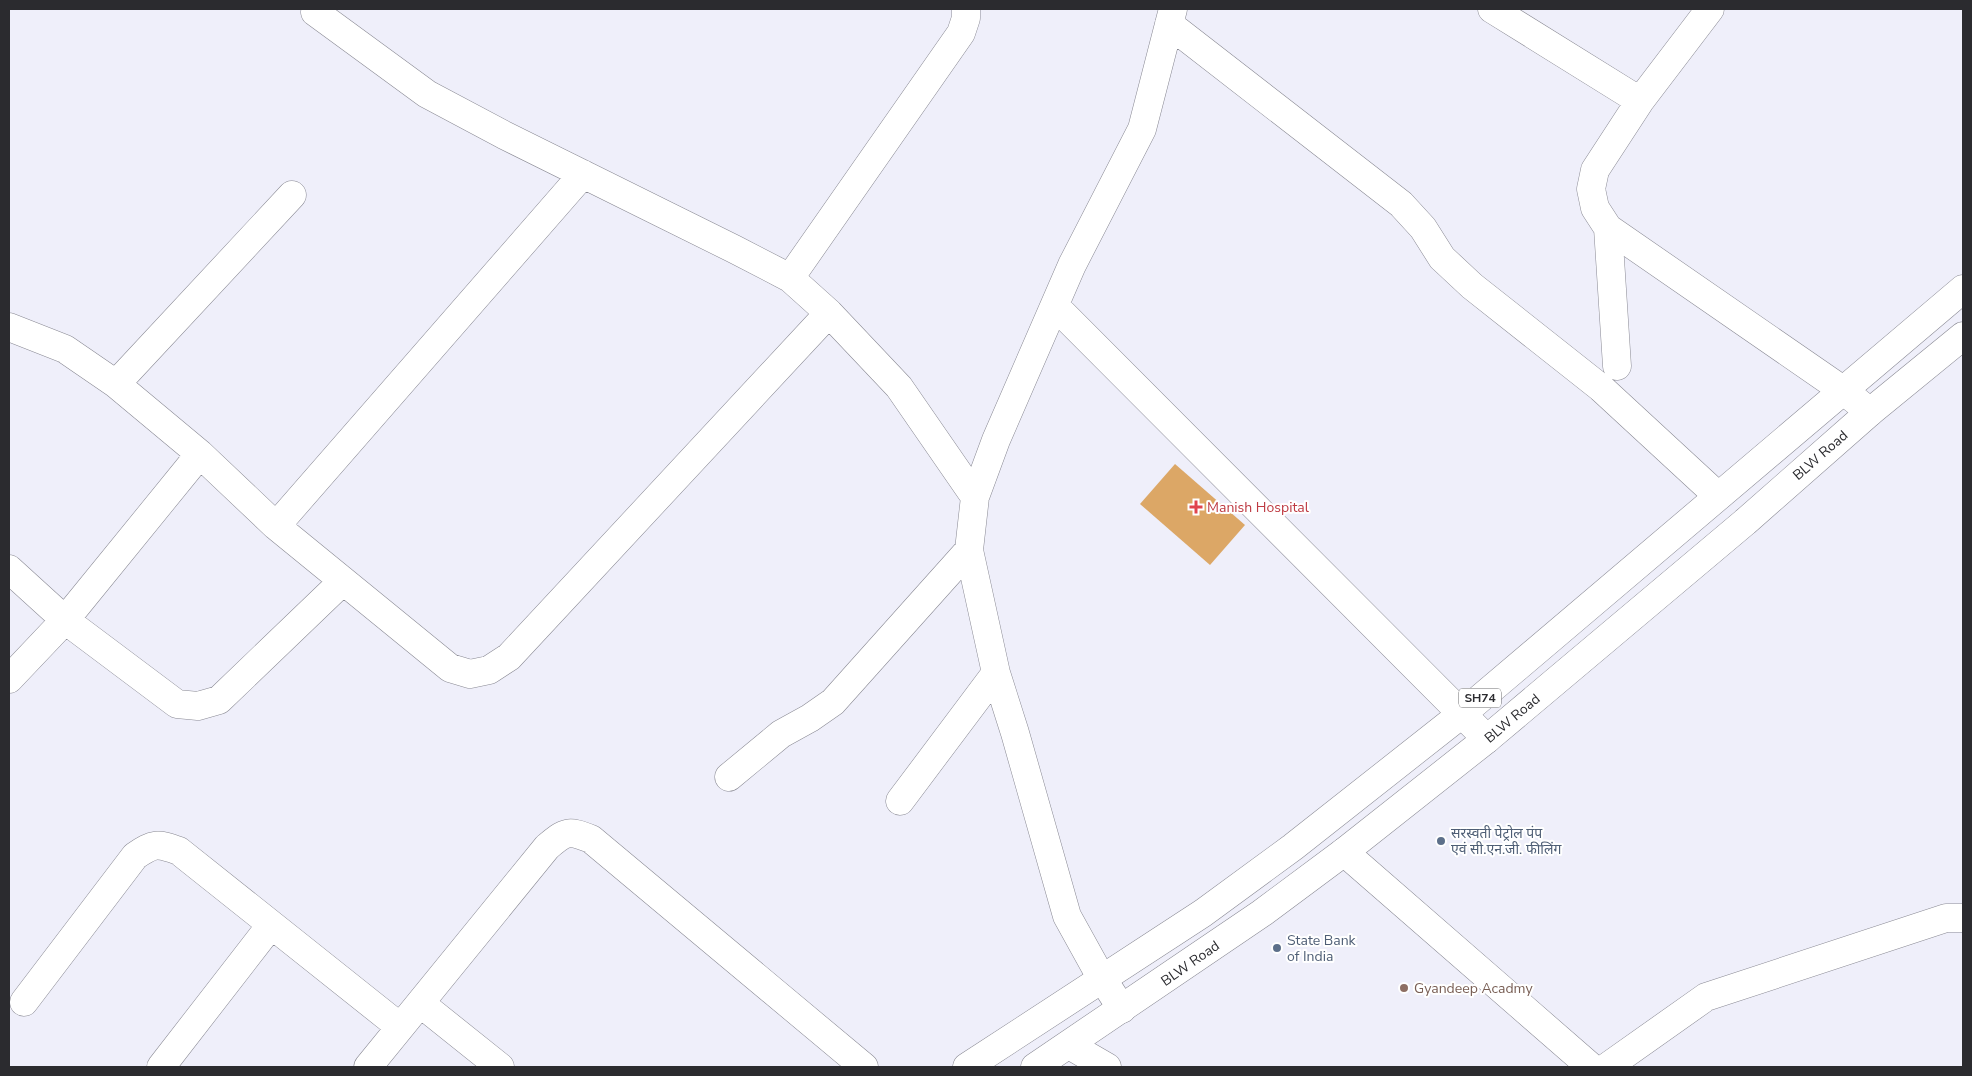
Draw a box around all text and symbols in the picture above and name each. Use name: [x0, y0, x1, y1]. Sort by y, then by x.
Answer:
street label: BLW Road: [1789, 426, 1852, 485]
place label: Manish Hospital: [1207, 498, 1310, 517]
marker: Manish Hospital: [1189, 500, 1203, 514]
road number: SH74: [1459, 688, 1501, 708]
street label: BLW Road: [1480, 689, 1544, 747]
place label: सरस्वती पेट्रोल पंप एवं सी.एन.जी. फीलिंग: [1451, 824, 1562, 859]
marker: सरस्वती पेट्रोल पंप एवं सी.एन.जी. फीलिंग: [1435, 835, 1447, 847]
place label: State Bank of India: [1287, 931, 1357, 966]
street label: BLW Road: [1157, 936, 1223, 990]
marker: State Bank of India: [1271, 942, 1283, 954]
place label: Gyandeep Acadmy: [1414, 979, 1533, 998]
marker: Gyandeep Acadmy: [1398, 982, 1410, 994]

